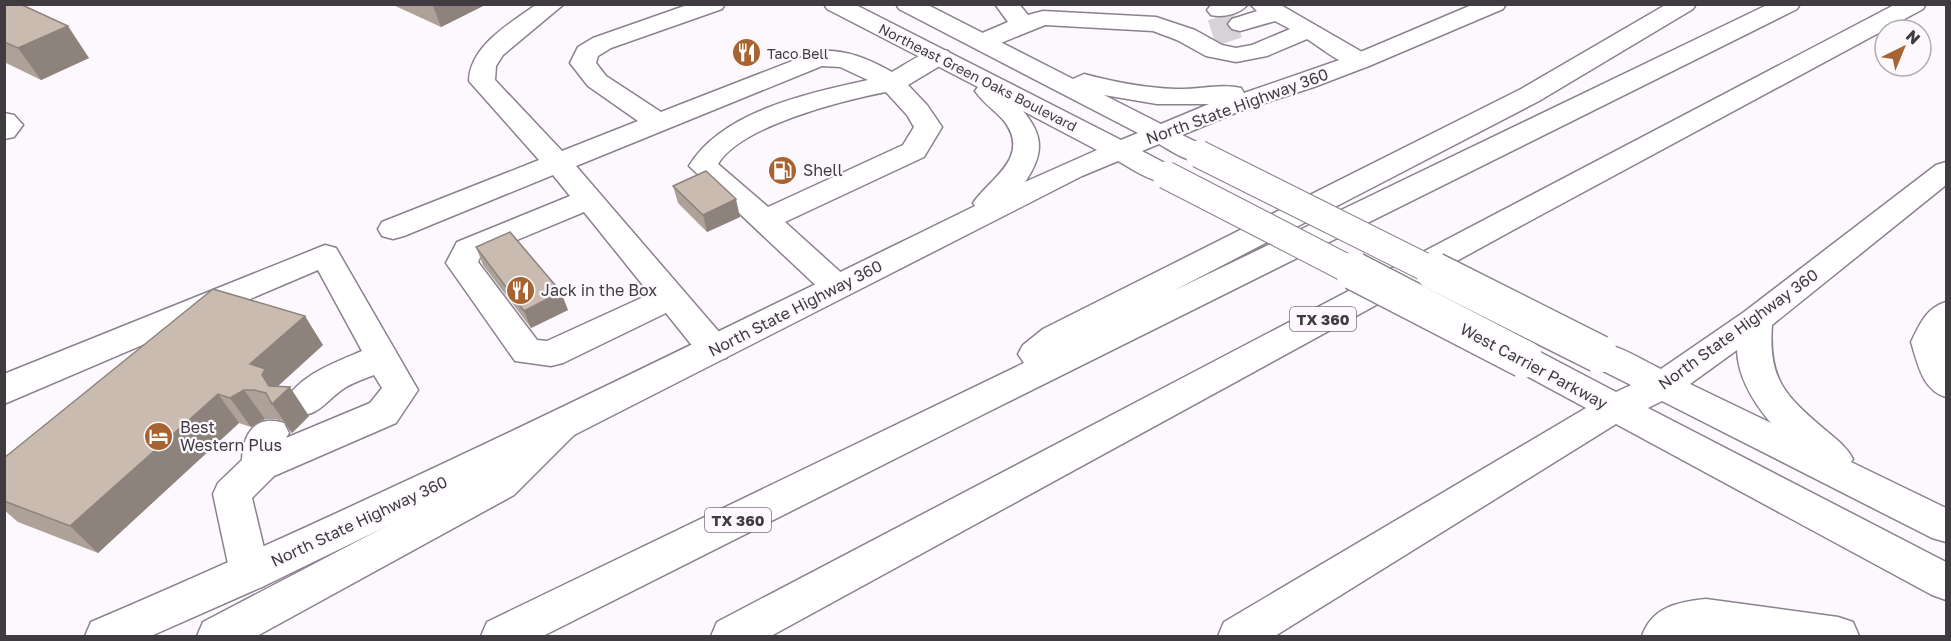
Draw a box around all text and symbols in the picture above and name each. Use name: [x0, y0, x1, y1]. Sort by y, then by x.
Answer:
north arrow: [1873, 18, 1933, 78]
street label: Northeast Green Oaks Boulevard: [876, 20, 1080, 134]
text: N: [1902, 26, 1925, 48]
restaurant icon: Taco Bell: [730, 37, 762, 69]
place label: Taco Bell: [767, 45, 828, 62]
street label: North State Highway 360: [1143, 64, 1331, 148]
fuel station icon: Shell: [766, 154, 798, 186]
place label: Shell: [803, 160, 843, 180]
street label: North State Highway 360: [705, 255, 885, 361]
street label: North State Highway 360: [1654, 264, 1822, 394]
restaurant icon: Jack in the Box: [504, 274, 536, 306]
place label: Jack in the Box: [541, 280, 657, 300]
road number: TX 360: [1290, 307, 1356, 331]
street label: West Carrier Parkway: [1457, 319, 1611, 413]
place label: Best Western Plus: [180, 417, 282, 455]
hotel icon: Best Western Plus: [143, 420, 175, 452]
street label: North State Highway 360: [267, 471, 451, 571]
road number: TX 360: [705, 508, 771, 532]

